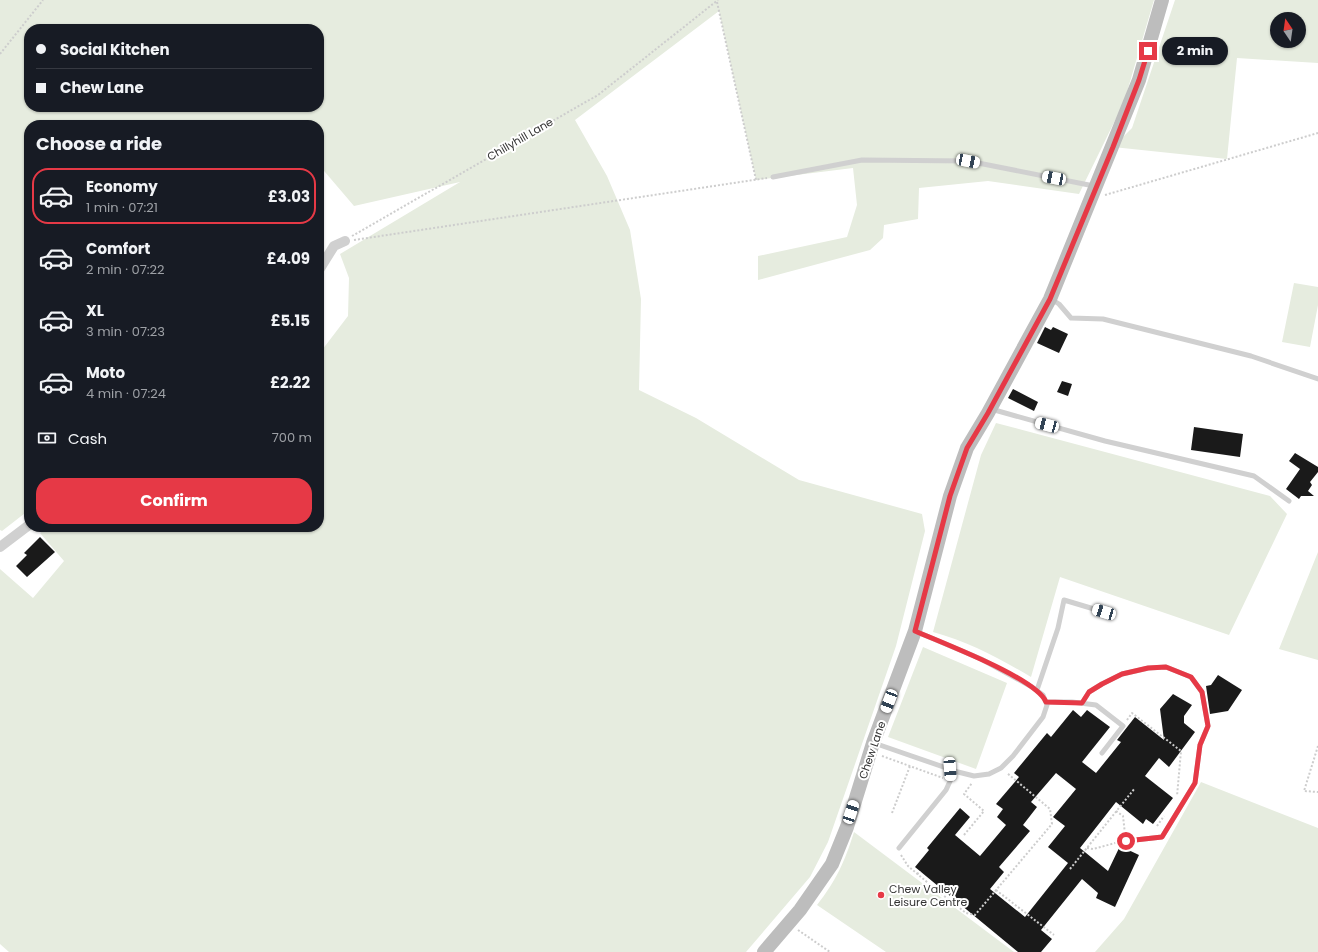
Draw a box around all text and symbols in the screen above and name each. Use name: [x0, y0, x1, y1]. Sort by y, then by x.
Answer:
north arrow: [1270, 12, 1306, 48]
map controls: [1270, 12, 1306, 48]
callout: 2 min: [1162, 37, 1228, 65]
text: Social Kitchen: [60, 39, 170, 60]
text: 2 min: [1177, 41, 1213, 60]
route end: [1139, 42, 1157, 60]
text: Chew Lane: [60, 77, 144, 98]
street label: Chillyhill Lane: [484, 113, 556, 164]
text: Choose a ride: [36, 131, 162, 156]
car: [955, 153, 981, 169]
car: [1041, 170, 1067, 186]
text: Economy: [86, 176, 158, 197]
icon: car: [38, 178, 74, 214]
text: £3.03: [268, 186, 310, 207]
text: 1 min · 07:21: [86, 198, 158, 217]
text: Comfort: [86, 238, 150, 259]
icon: car: [38, 240, 74, 276]
text: £4.09: [267, 248, 310, 269]
text: 2 min · 07:22: [86, 260, 165, 279]
text: XL: [86, 300, 104, 321]
icon: car: [38, 302, 74, 338]
text: £5.15: [271, 310, 310, 331]
text: 3 min · 07:23: [86, 322, 165, 341]
text: Moto: [86, 362, 125, 383]
icon: car: [38, 364, 74, 400]
text: £2.22: [270, 372, 310, 393]
text: 4 min · 07:24: [86, 384, 166, 403]
car: [1034, 416, 1060, 434]
icon: cash: [36, 427, 58, 449]
text: Cash: [68, 428, 107, 449]
text: 700 m: [272, 428, 312, 447]
button: Confirm: [36, 478, 312, 524]
car: [1091, 603, 1117, 621]
car: [879, 688, 899, 714]
street label: Chew Lane: [855, 719, 889, 781]
car: [943, 757, 957, 781]
car: [842, 799, 860, 825]
route start: [1117, 832, 1135, 850]
place label: Chew Valley Leisure Centre: [889, 881, 967, 910]
marker: Chew Valley Leisure Centre: [876, 890, 886, 900]

